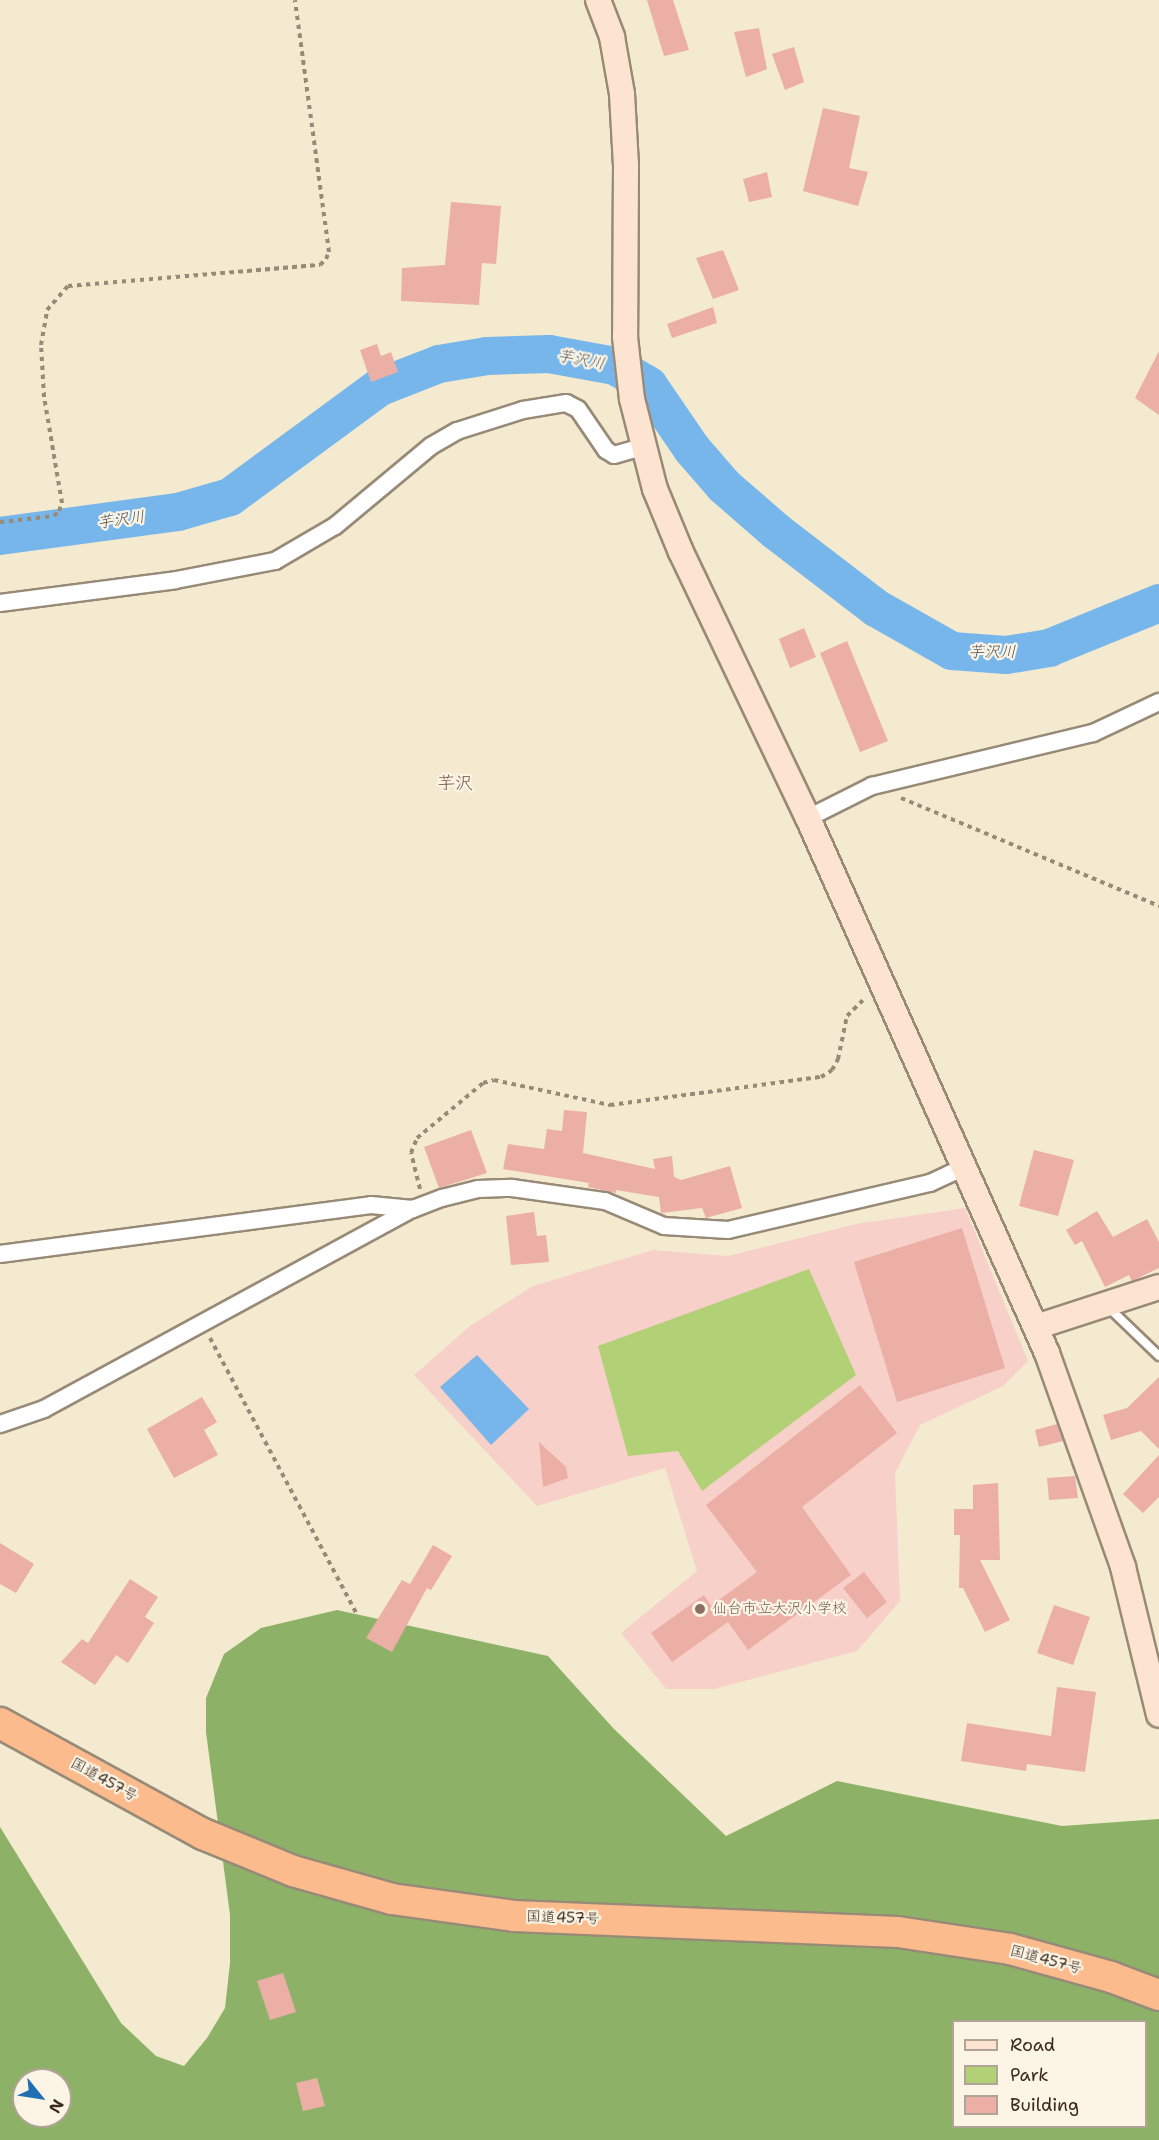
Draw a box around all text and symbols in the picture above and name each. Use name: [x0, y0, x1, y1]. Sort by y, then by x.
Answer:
water label: 芋沢川: [556, 346, 606, 374]
water label: 芋沢川: [96, 507, 146, 533]
water label: 芋沢川: [968, 642, 1016, 662]
district label: 芋沢: [437, 772, 473, 794]
place label: 仙台市立大沢小学校: [712, 1600, 847, 1618]
marker: 仙台市立大沢小学校: [693, 1602, 707, 1616]
street label: 国道457号: [67, 1754, 141, 1806]
street label: 国道457号: [526, 1908, 600, 1928]
street label: 国道457号: [1008, 1942, 1084, 1978]
legend: [952, 2020, 1147, 2128]
text: Road: [1010, 2033, 1055, 2057]
text: Park: [1010, 2063, 1049, 2087]
north arrow: [12, 2068, 72, 2128]
text: Building: [1010, 2093, 1079, 2117]
text: N: [44, 2096, 69, 2117]

